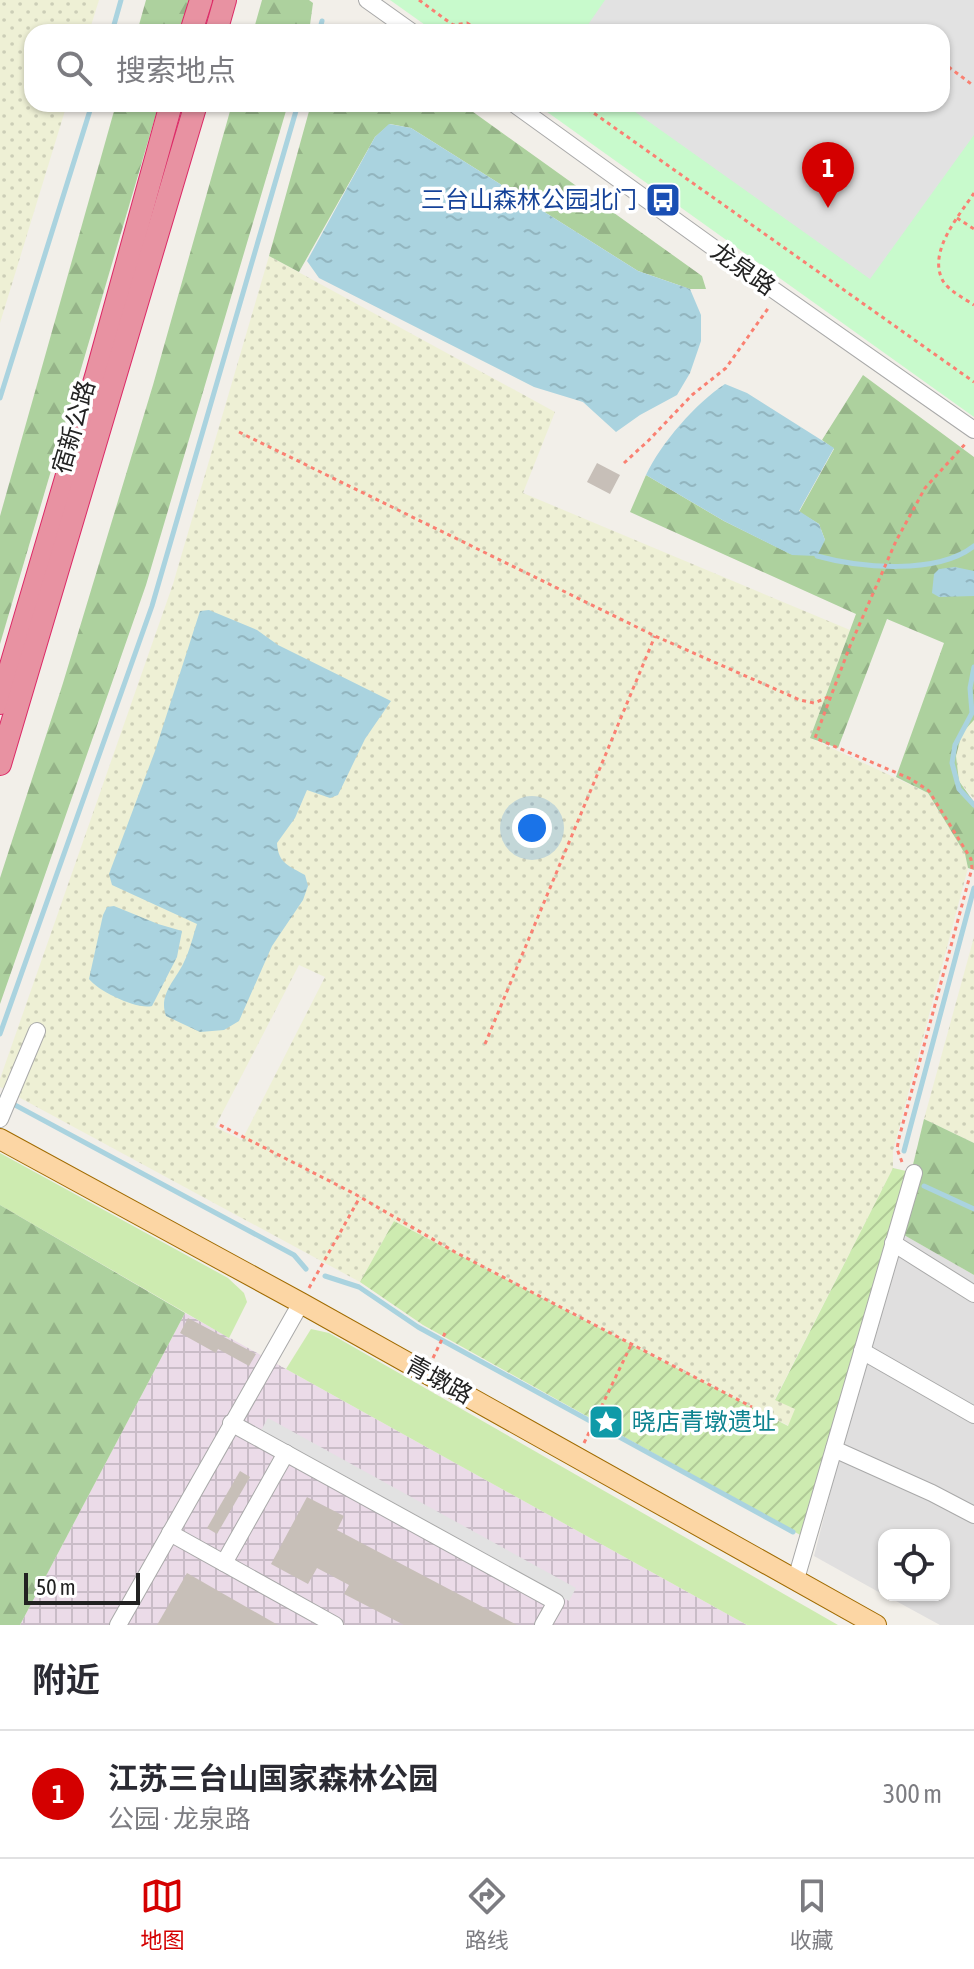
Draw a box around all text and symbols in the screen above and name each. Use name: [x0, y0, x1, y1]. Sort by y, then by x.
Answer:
search box: [24, 24, 950, 112]
icon: search: [52, 46, 96, 90]
text: 搜索地点: [116, 53, 236, 87]
pin: 1: [802, 142, 854, 208]
bus stop icon: 三台山森林公园北门: [644, 181, 682, 219]
place label: 三台山森林公园北门: [421, 186, 637, 213]
street label: 龙泉路: [706, 237, 781, 300]
street label: 宿新公路: [47, 377, 100, 477]
your location: [512, 808, 552, 848]
street label: 青墩路: [401, 1350, 477, 1409]
place icon: 晓店青墩遗址: [587, 1403, 625, 1441]
place label: 晓店青墩遗址: [632, 1408, 776, 1435]
map controls: [878, 1529, 950, 1601]
button: locate: [878, 1529, 950, 1601]
scale bar: [24, 1569, 140, 1605]
text: 50 m: [36, 1574, 76, 1600]
text: 附近: [32, 1660, 100, 1699]
text: 江苏三台山国家森林公园: [108, 1761, 438, 1795]
text: 1: [52, 1779, 64, 1809]
text: 300 m: [883, 1779, 942, 1809]
text: 公园 · 龙泉路: [108, 1804, 251, 1834]
tab: 地图: [140, 1874, 184, 1954]
tab: 路线: [465, 1874, 509, 1954]
tab: 收藏: [790, 1874, 834, 1954]

